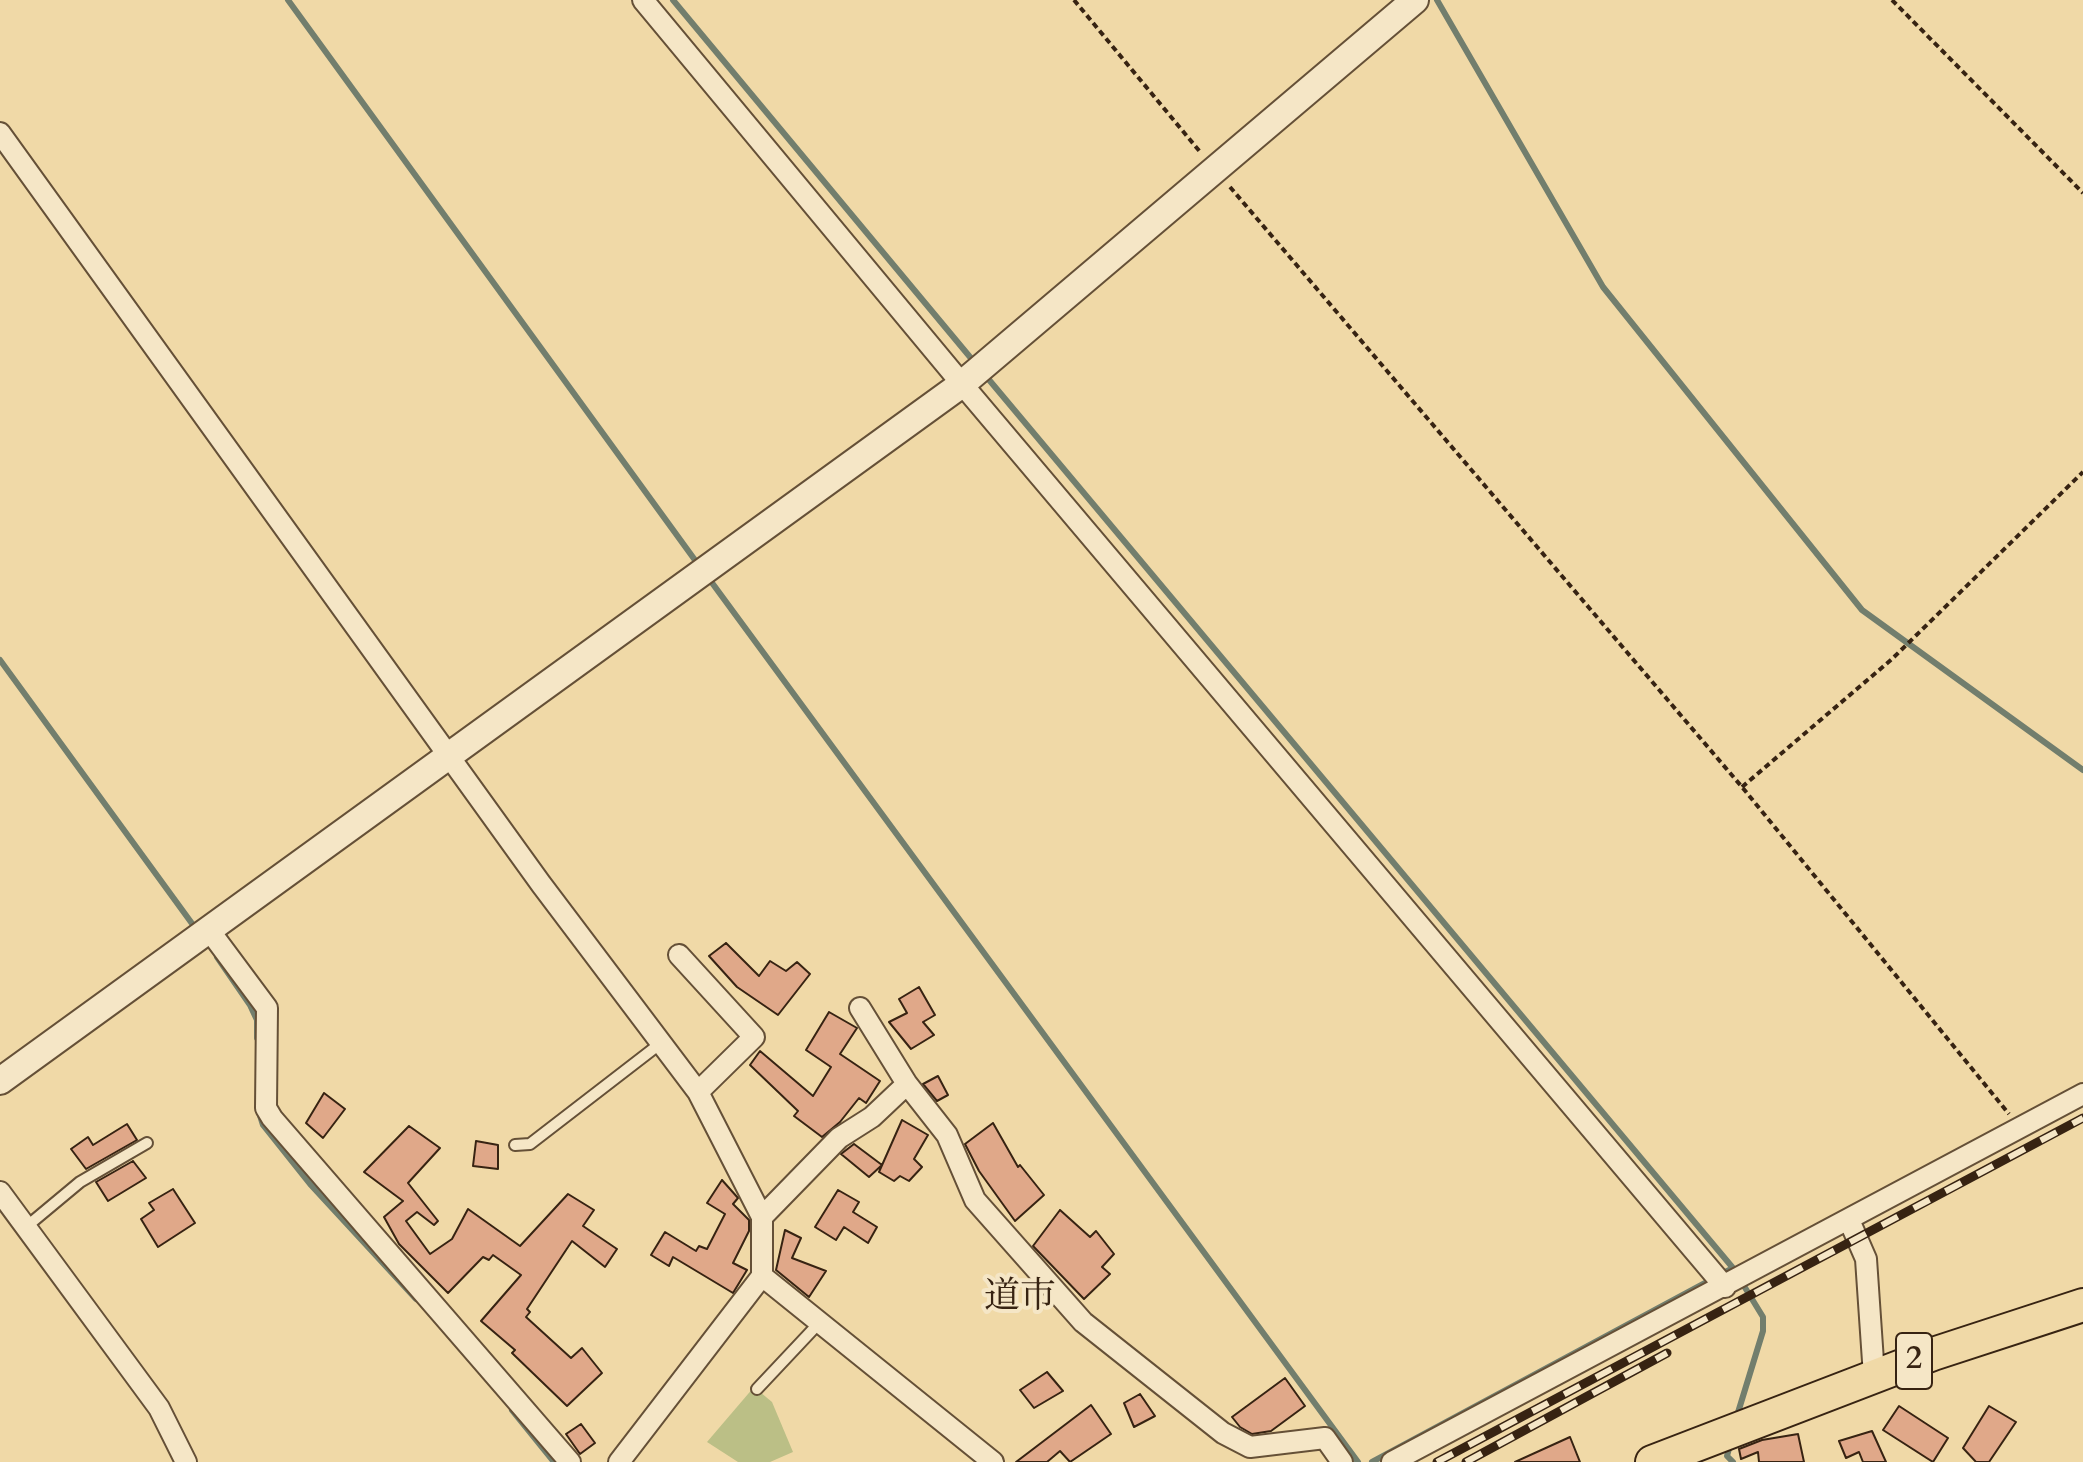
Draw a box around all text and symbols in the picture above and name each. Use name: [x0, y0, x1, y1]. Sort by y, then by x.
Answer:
district label: 道市: [984, 1277, 1056, 1321]
road number: 2: [1896, 1333, 1932, 1389]

